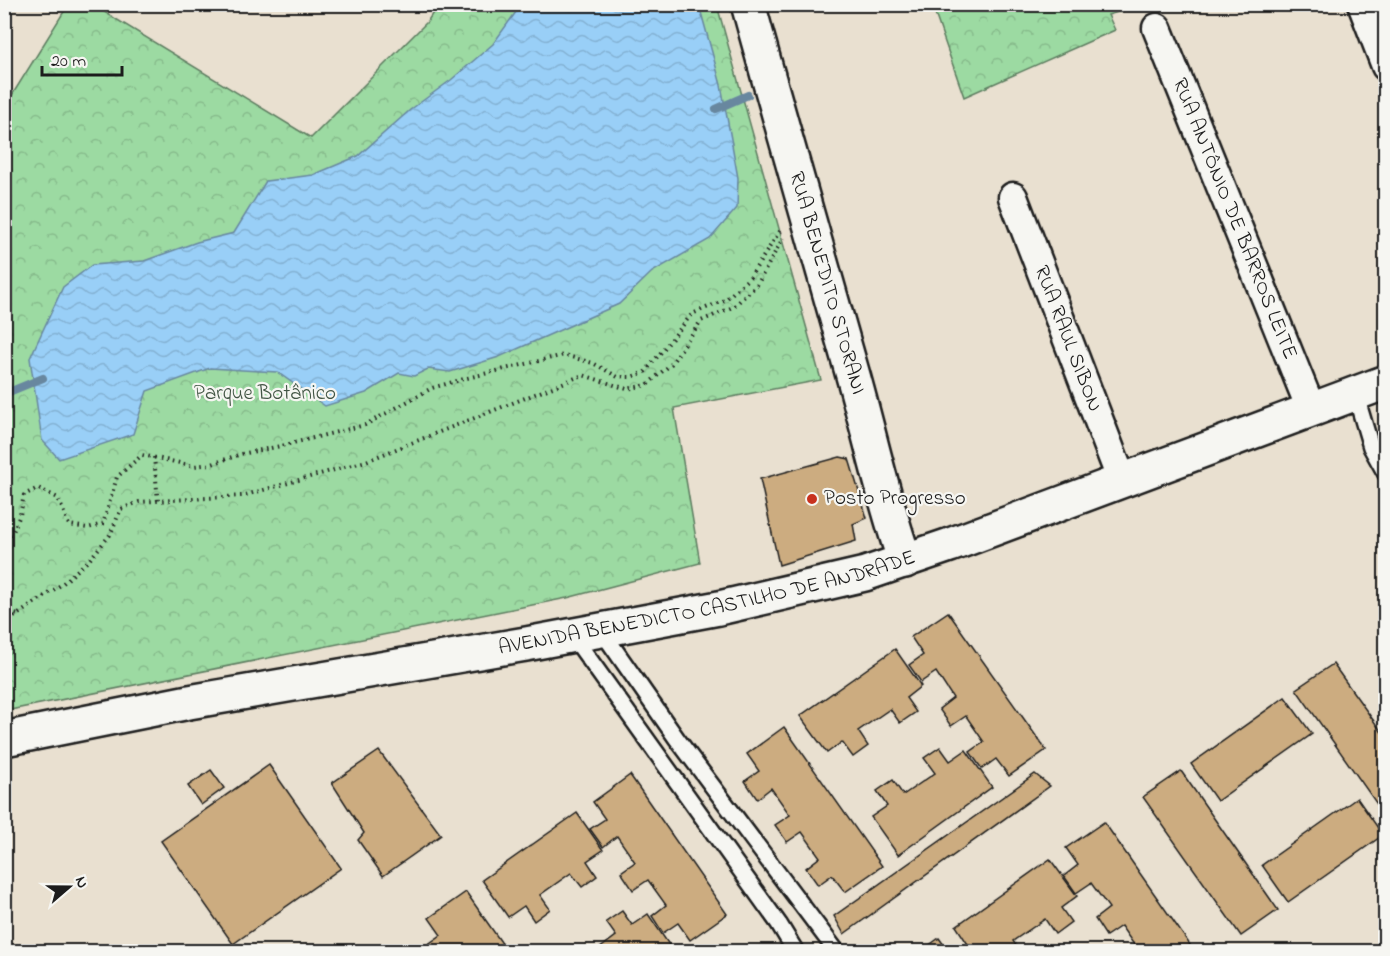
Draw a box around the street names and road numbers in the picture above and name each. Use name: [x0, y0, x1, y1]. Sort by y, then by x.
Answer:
street label: RUA ANTÔNIO DE BARROS LEITE: [1164, 74, 1305, 364]
street label: RUA BENEDITO STORANI: [781, 168, 873, 398]
street label: RUA RAUL SIBON: [1026, 261, 1109, 416]
street label: AVENIDA BENEDICTO CASTILHO DE ANDRADE: [496, 543, 919, 664]

